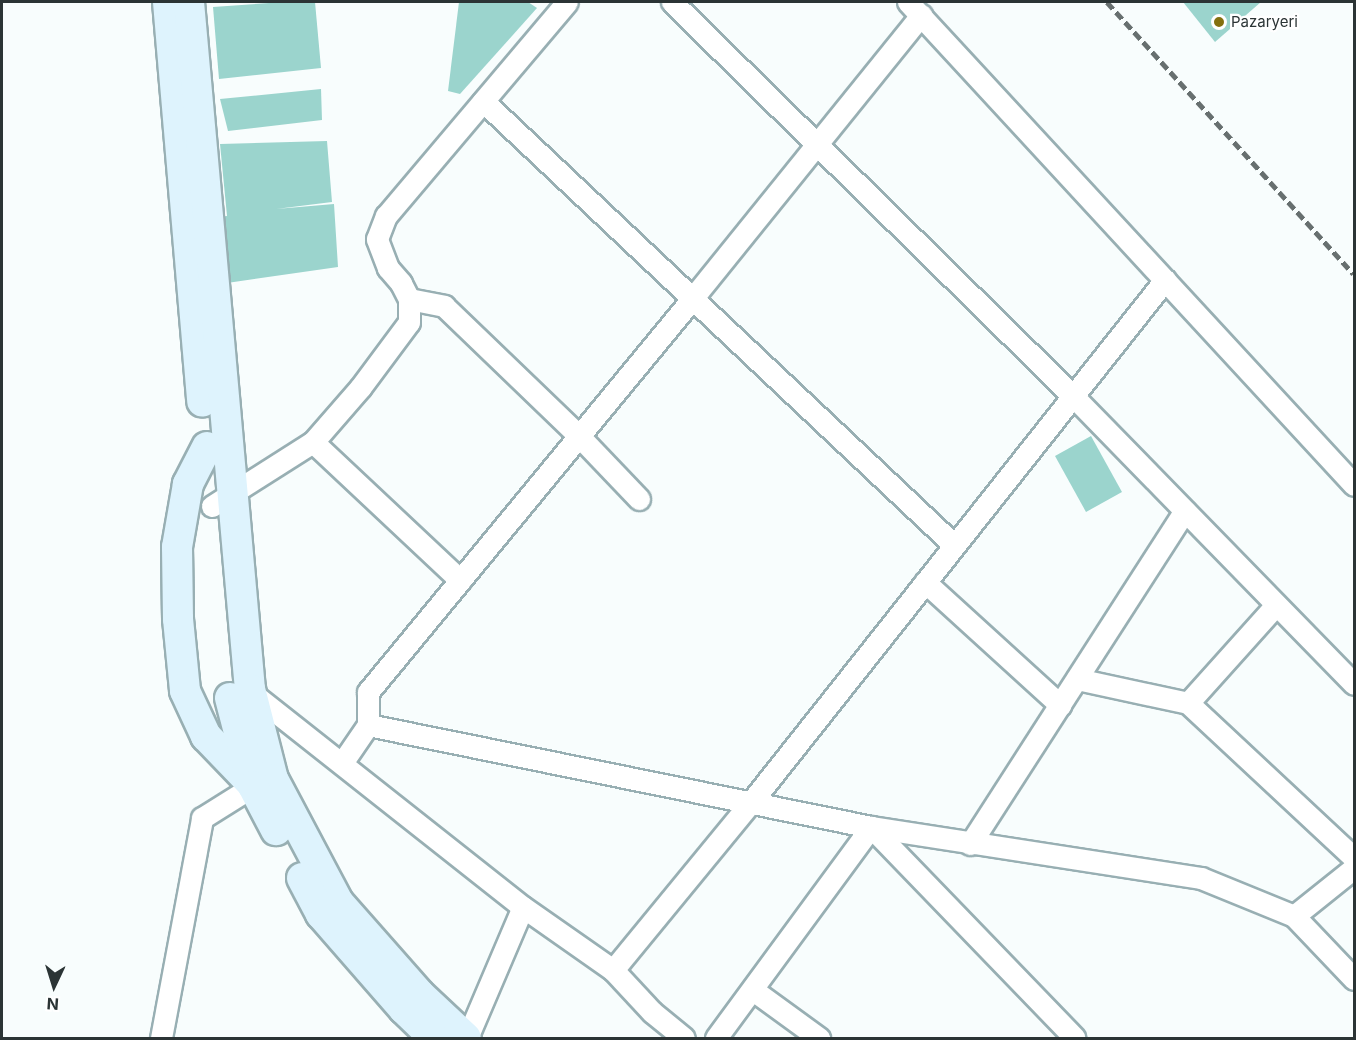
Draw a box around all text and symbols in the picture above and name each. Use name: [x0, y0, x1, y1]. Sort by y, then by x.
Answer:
place label: Pazaryeri: [1231, 13, 1298, 31]
marker: Pazaryeri: [1212, 15, 1226, 29]
north arrow: [24, 956, 84, 1016]
text: N: [46, 994, 60, 1014]

